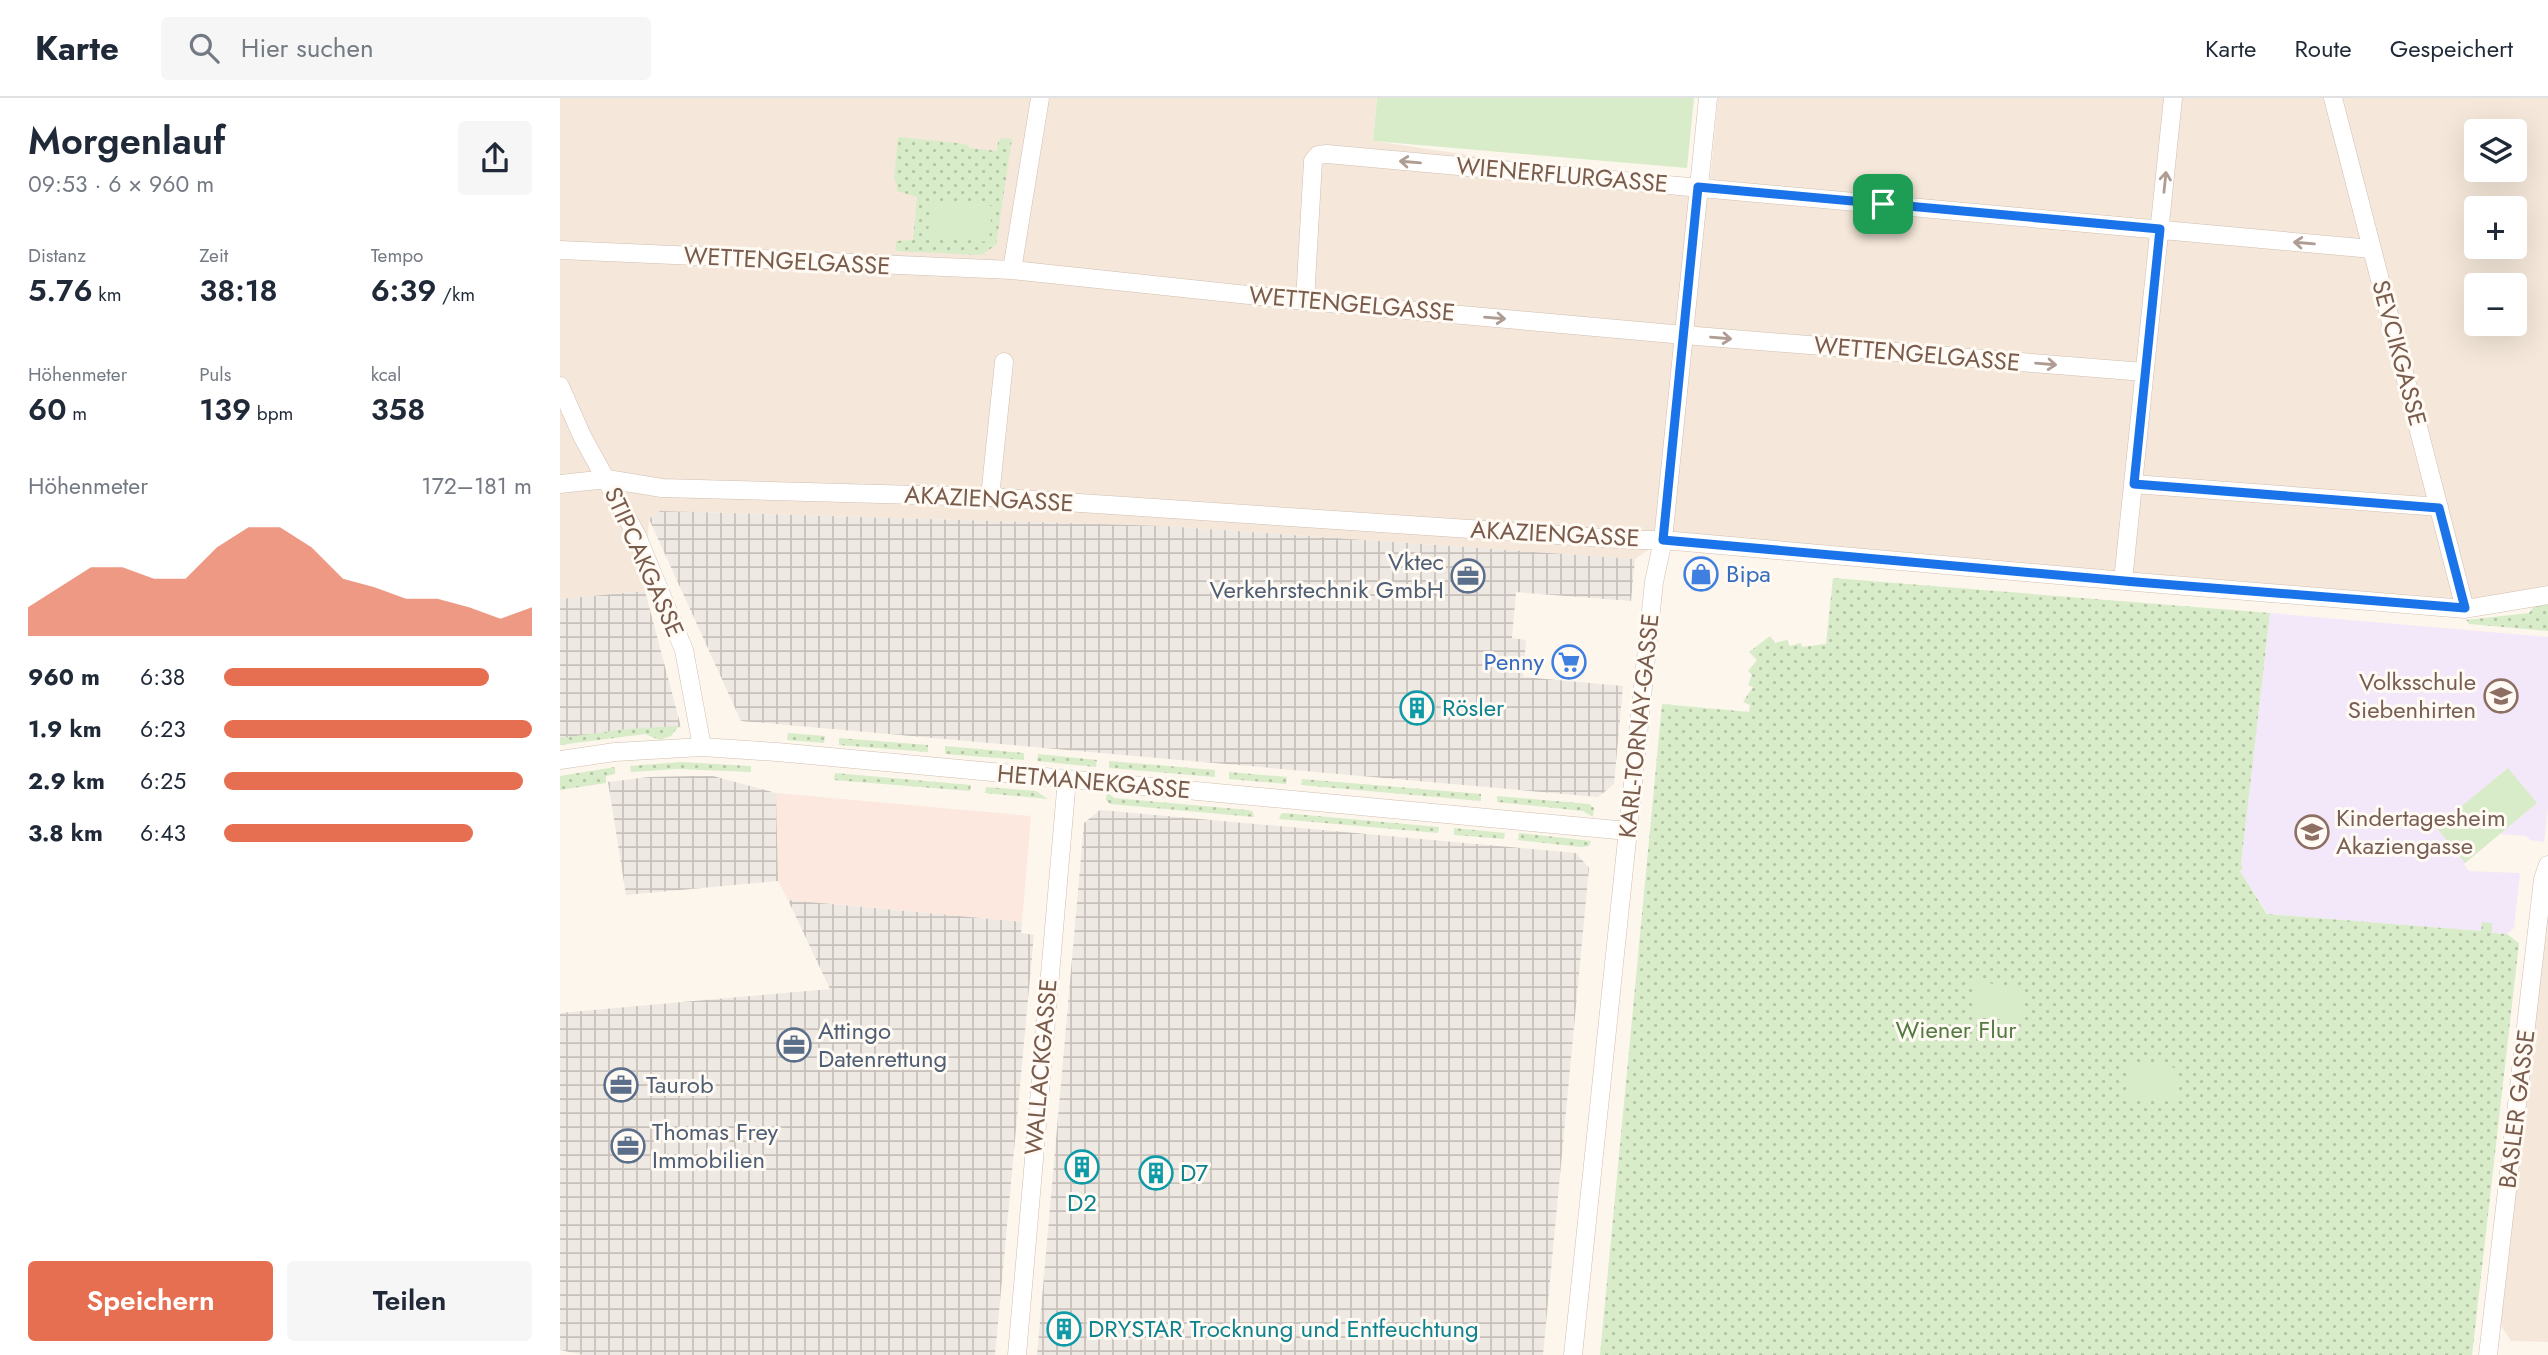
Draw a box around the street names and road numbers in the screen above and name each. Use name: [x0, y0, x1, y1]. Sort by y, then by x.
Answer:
street label: WIENERFLURGASSE: [1455, 148, 1669, 201]
street label: WETTENGELGASSE: [683, 238, 891, 283]
street label: SEVCIKGASSE: [2363, 276, 2436, 430]
street label: WETTENGELGASSE: [1247, 277, 1457, 330]
street label: WETTENGELGASSE: [1812, 327, 2022, 380]
street label: AKAZIENGASSE: [904, 477, 1074, 520]
street label: STIPCAKGASSE: [596, 481, 693, 642]
street label: AKAZIENGASSE: [1470, 512, 1640, 555]
street label: KARL-TORNAY-GASSE: [1609, 612, 1668, 840]
street label: HETMANEKGASSE: [996, 756, 1192, 807]
street label: WALLACKGASSE: [1015, 977, 1066, 1156]
street label: BASLER GASSE: [2489, 1027, 2544, 1190]

